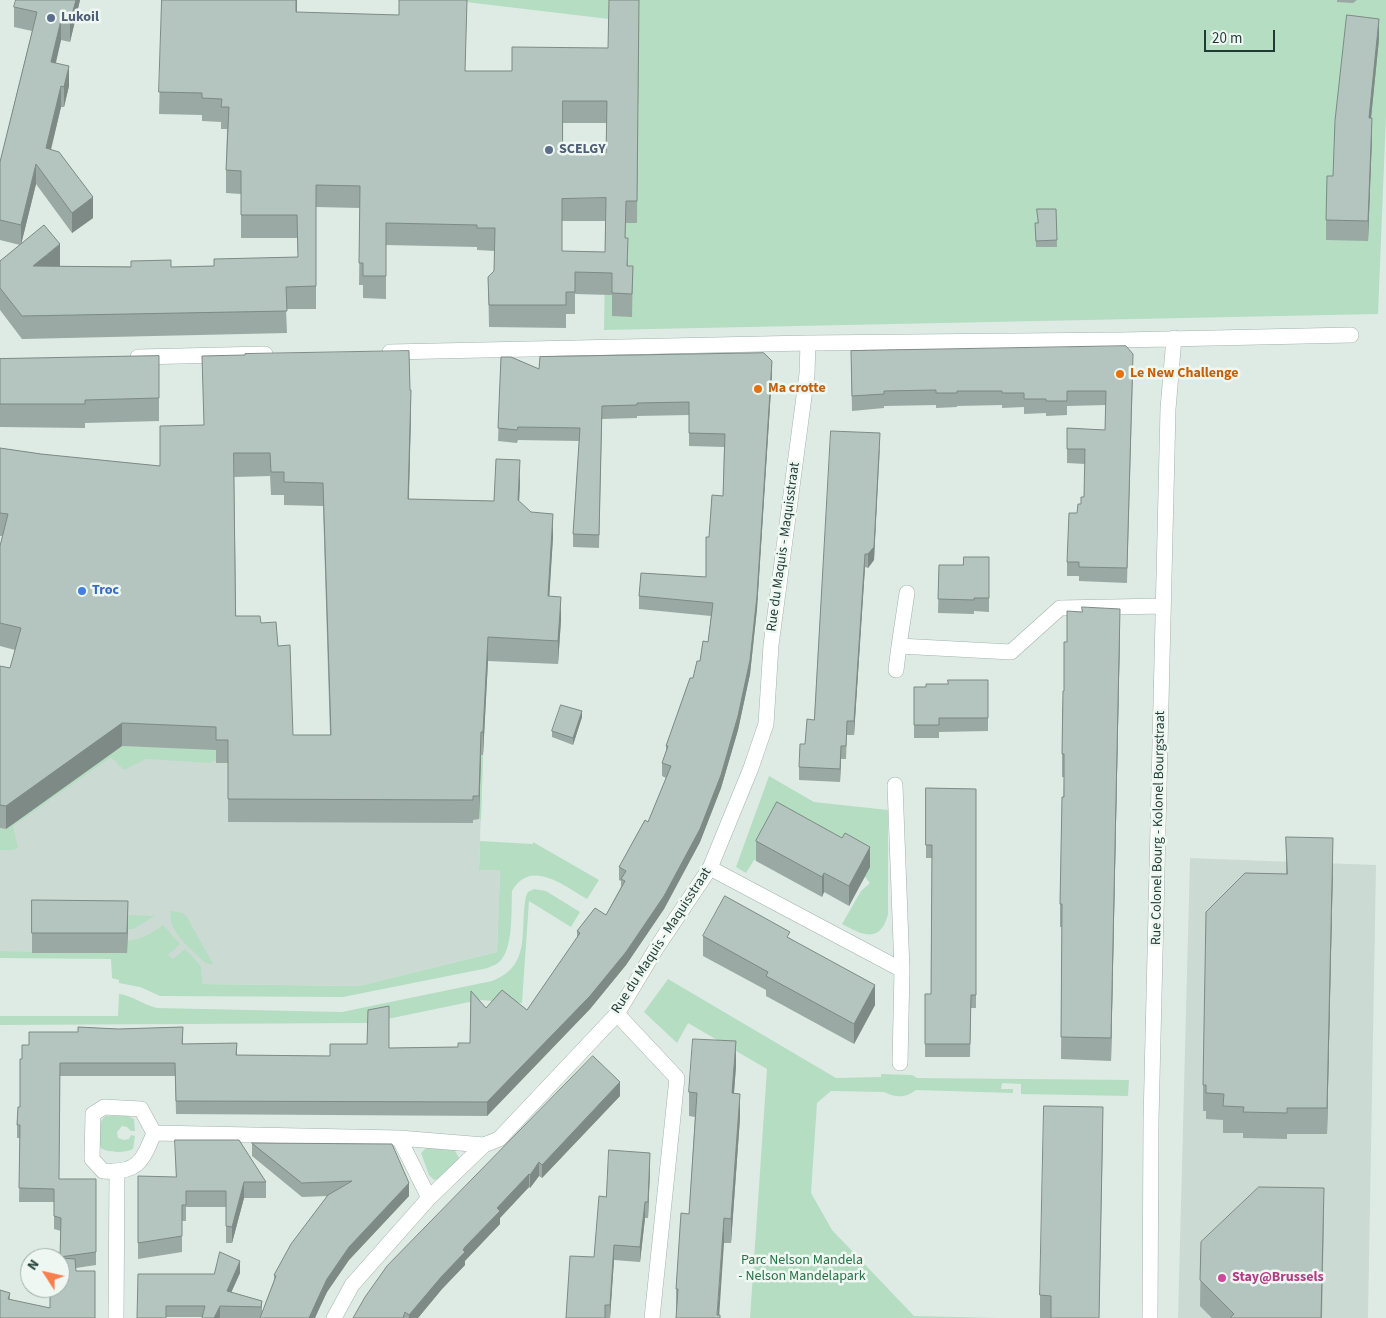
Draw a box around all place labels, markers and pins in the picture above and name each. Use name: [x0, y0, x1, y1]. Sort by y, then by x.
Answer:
place label: Lukoil: [61, 10, 99, 26]
marker: Lukoil: [45, 12, 57, 24]
place label: SCELGY: [559, 142, 606, 158]
marker: SCELGY: [543, 144, 555, 156]
place label: Le New Challenge: [1130, 366, 1239, 382]
marker: Le New Challenge: [1114, 368, 1126, 380]
place label: Ma crotte: [768, 381, 826, 397]
marker: Ma crotte: [752, 383, 764, 395]
place label: Troc: [92, 583, 119, 599]
marker: Troc: [76, 585, 88, 597]
place label: Stay@Brussels: [1232, 1270, 1324, 1286]
marker: Stay@Brussels: [1216, 1272, 1228, 1284]

